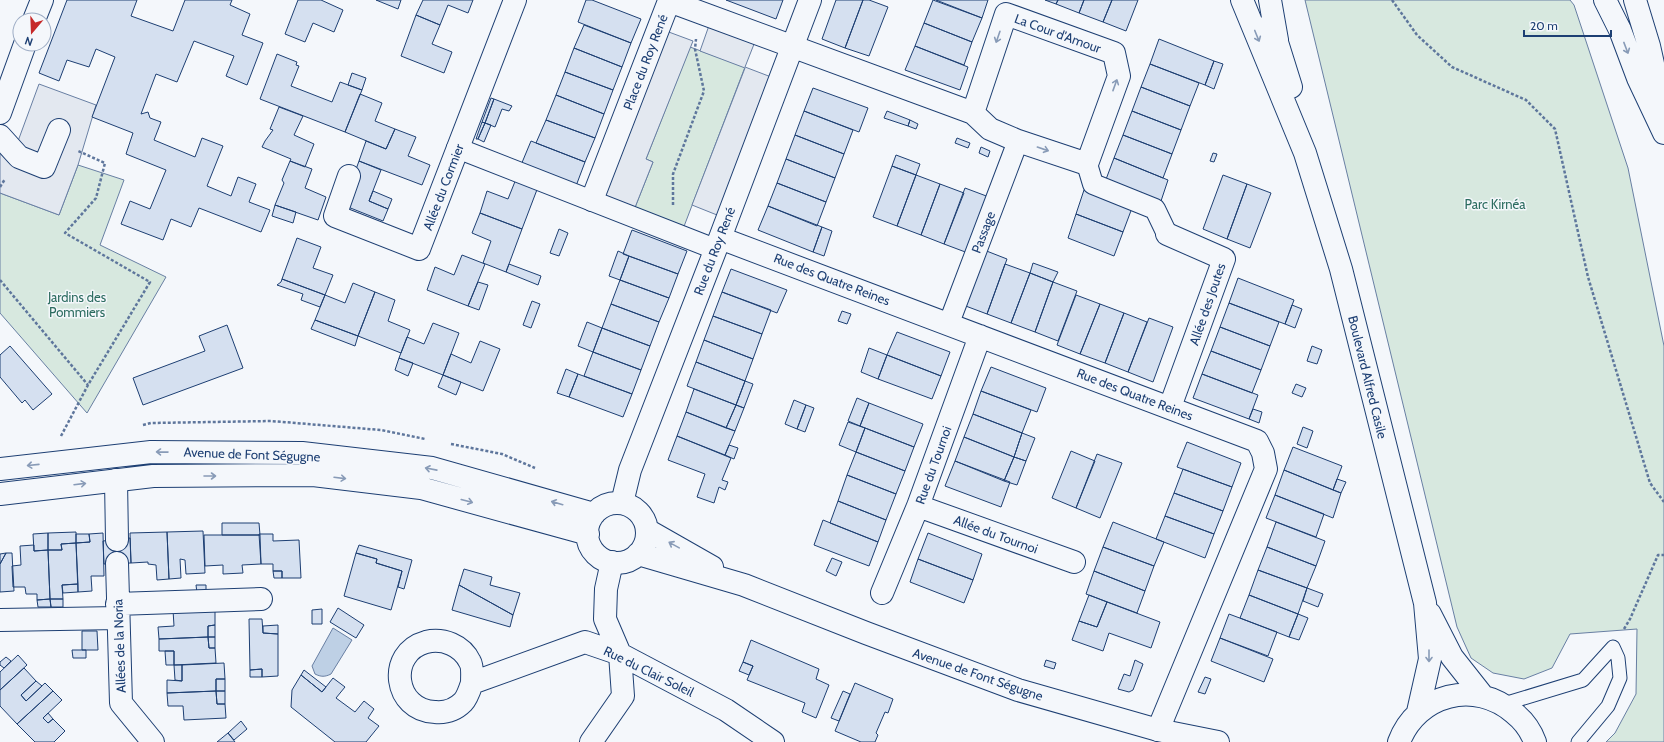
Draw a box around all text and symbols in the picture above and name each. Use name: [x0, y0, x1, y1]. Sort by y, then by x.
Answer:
street label: La Cour d'Amour: [1013, 10, 1104, 56]
north arrow: [12, 12, 52, 52]
street label: Place du Roy René: [619, 12, 671, 112]
scale bar: [1524, 12, 1611, 38]
text: 20 m: [1530, 18, 1558, 33]
one-way arrow: [1254, 30, 1261, 42]
one-way arrow: [994, 31, 1002, 43]
text: N: [23, 34, 35, 49]
one-way arrow: [1623, 42, 1631, 54]
one-way arrow: [1112, 79, 1120, 91]
street label: Allée du Cormier: [419, 141, 467, 232]
one-way arrow: [1037, 146, 1049, 154]
park label: Parc Kirnéa: [1465, 196, 1526, 212]
street label: Rue du Roy René: [690, 204, 738, 297]
street label: Passage: [968, 208, 998, 255]
street label: Rue des Quatre Reines: [772, 249, 893, 309]
street label: Allée des Joutes: [1185, 260, 1229, 347]
park label: Jardins des Pommiers: [47, 289, 107, 320]
street label: Boulevard Alfred Casile: [1345, 314, 1391, 440]
street label: Rue des Quatre Reines: [1075, 364, 1196, 424]
street label: Rue du Tournoi: [911, 424, 955, 506]
street label: Avenue de Font Ségugne: [183, 444, 321, 464]
one-way arrow: [156, 448, 169, 456]
one-way arrow: [27, 461, 40, 468]
one-way arrow: [425, 465, 438, 473]
one-way arrow: [203, 472, 216, 480]
one-way arrow: [333, 475, 346, 482]
one-way arrow: [73, 480, 86, 488]
one-way arrow: [461, 498, 474, 505]
one-way arrow: [550, 499, 563, 506]
street label: Allée du Tournoi: [952, 511, 1040, 557]
one-way arrow: [668, 541, 680, 549]
street label: Allées de la Noria: [109, 598, 129, 693]
street label: Rue du Clair Soleil: [601, 642, 697, 700]
street label: Avenue de Font Ségugne: [911, 644, 1046, 704]
one-way arrow: [1425, 649, 1433, 662]

